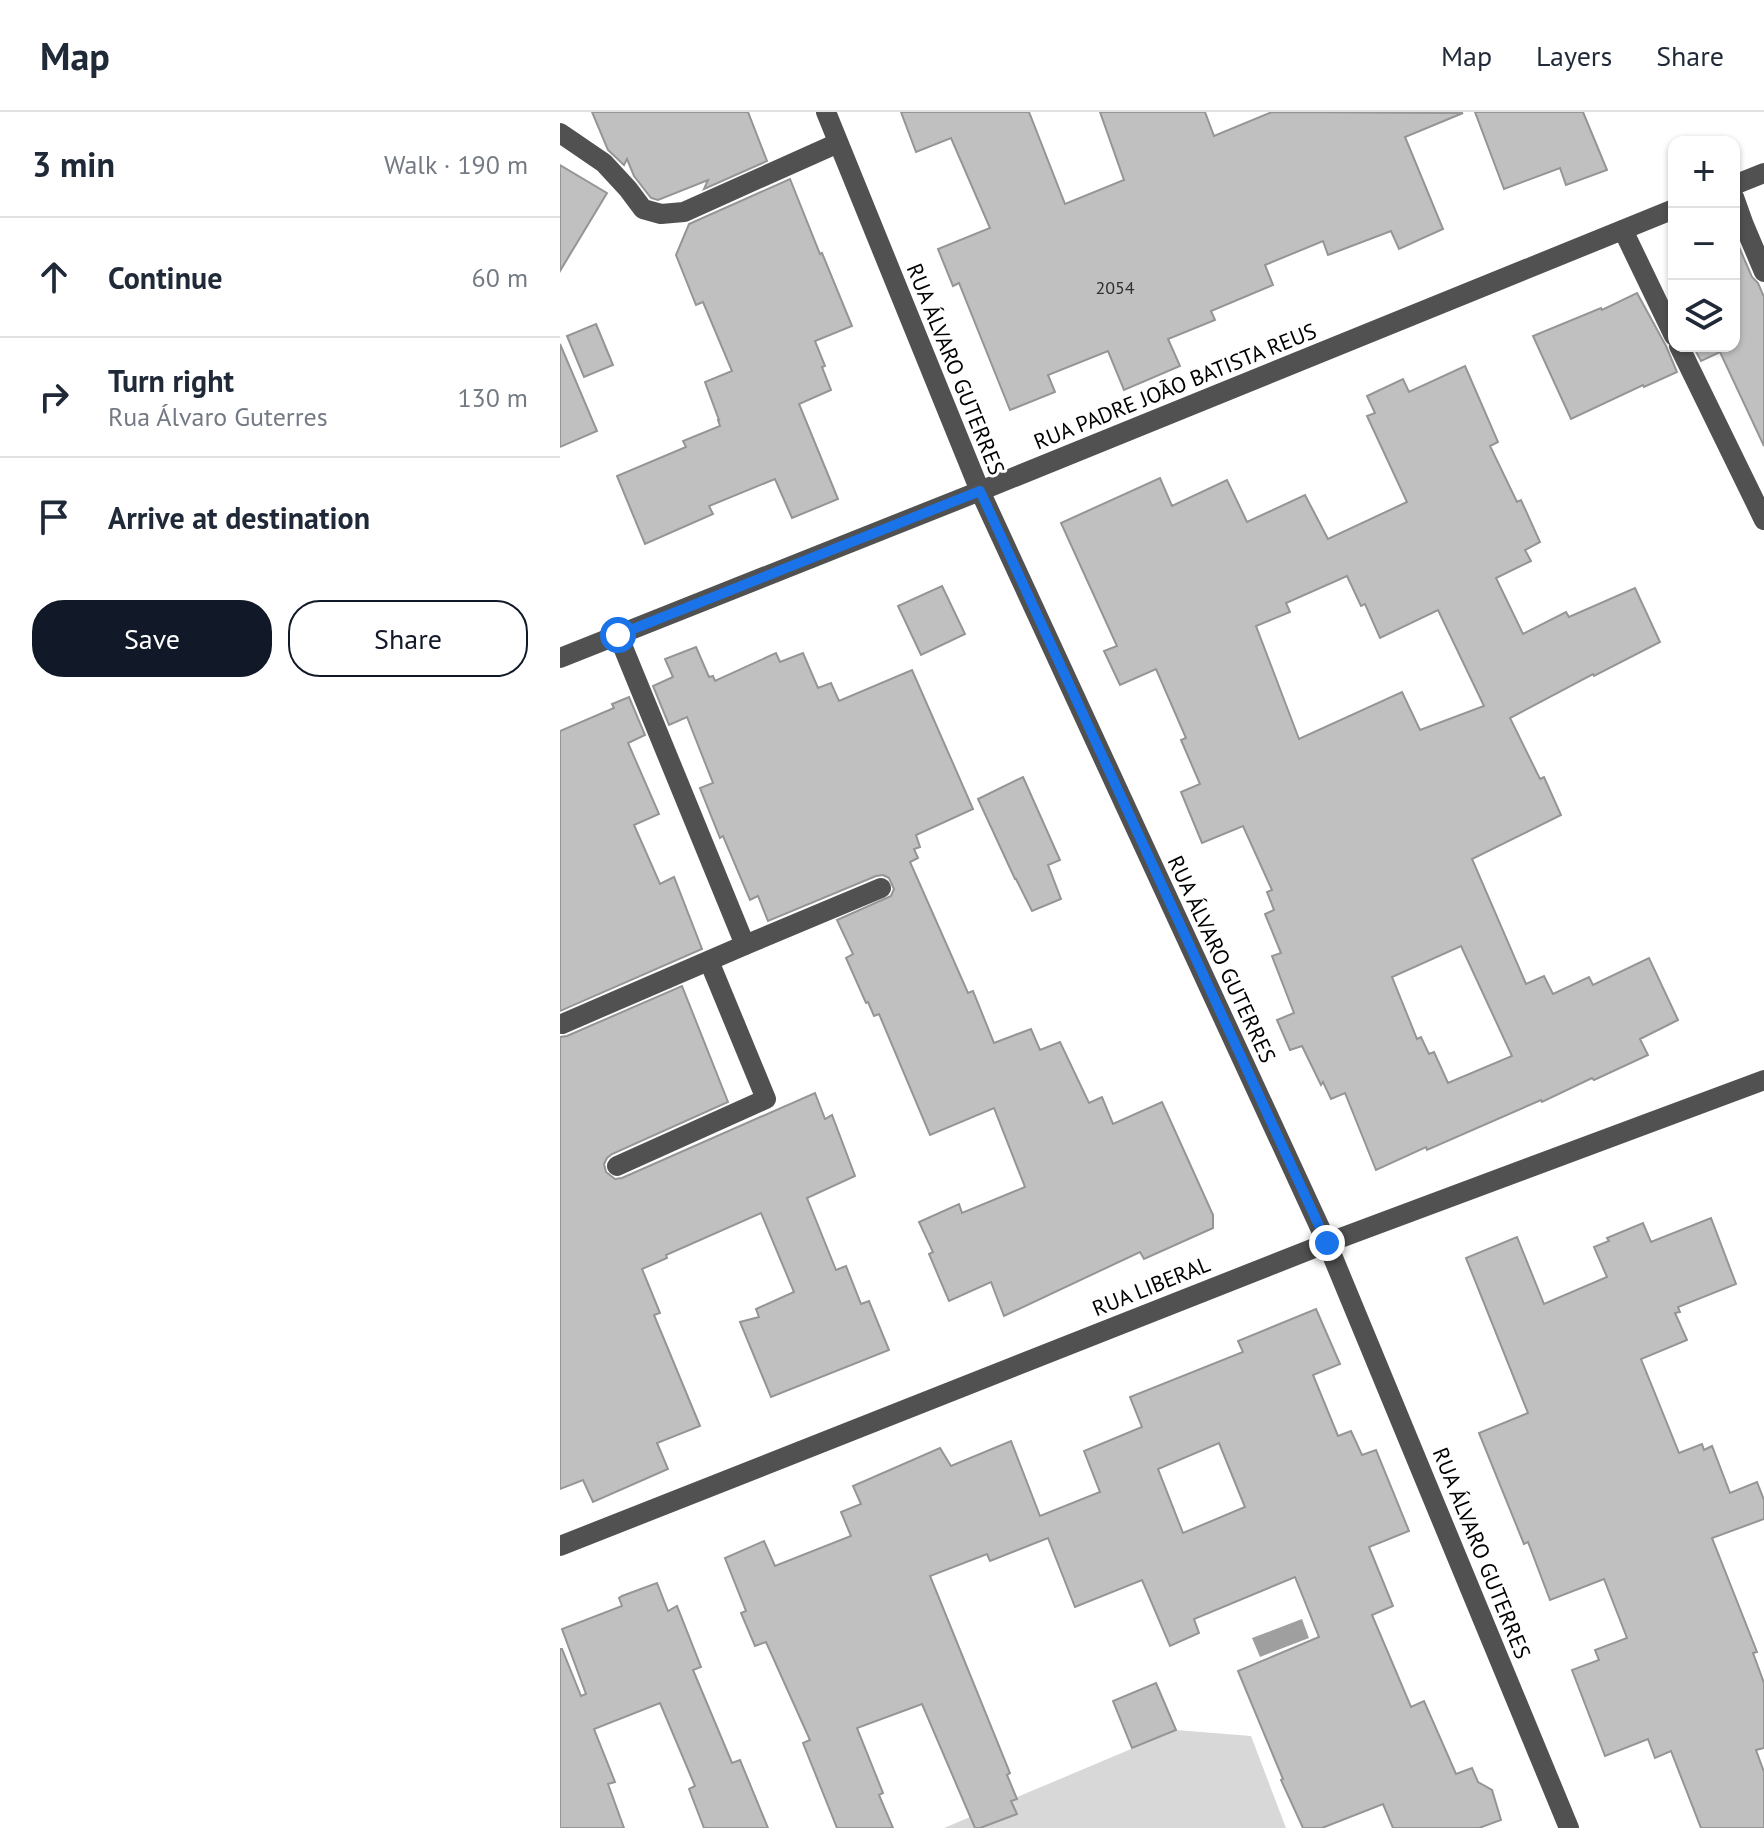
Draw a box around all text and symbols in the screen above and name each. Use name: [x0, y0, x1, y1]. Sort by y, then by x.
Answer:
text: Map: [40, 31, 110, 80]
text: Map: [1441, 37, 1492, 74]
text: Layers: [1536, 37, 1612, 74]
text: Share: [1656, 37, 1724, 74]
map controls: [1668, 136, 1740, 352]
button: +: [1668, 136, 1740, 208]
text: 3 min: [32, 142, 115, 186]
text: Walk · 190 m: [384, 148, 528, 181]
button: −: [1668, 208, 1740, 280]
icon: ahead: [32, 255, 76, 299]
text: Continue: [108, 258, 222, 297]
street label: RUA ÁLVARO GUTERRES: [901, 259, 1011, 479]
text: 60 m: [472, 261, 528, 294]
house number: 2054: [1095, 276, 1135, 299]
button: layers: [1668, 280, 1740, 352]
street label: RUA PADRE JOÃO BATISTA REUS: [1030, 316, 1320, 456]
text: Turn right: [108, 361, 234, 400]
icon: right: [32, 375, 76, 419]
text: 130 m: [457, 381, 528, 414]
text: Rua Álvaro Guterres: [108, 400, 328, 433]
icon: arrive: [32, 495, 76, 539]
text: Arrive at destination: [108, 498, 370, 537]
button: Save: [32, 600, 272, 677]
button: Share: [288, 600, 528, 677]
route start: [600, 617, 636, 653]
street label: RUA ÁLVARO GUTERRES: [1162, 851, 1282, 1067]
route end: [1309, 1225, 1345, 1261]
street label: RUA LIBERAL: [1088, 1250, 1214, 1322]
street label: RUA ÁLVARO GUTERRES: [1427, 1443, 1537, 1663]

